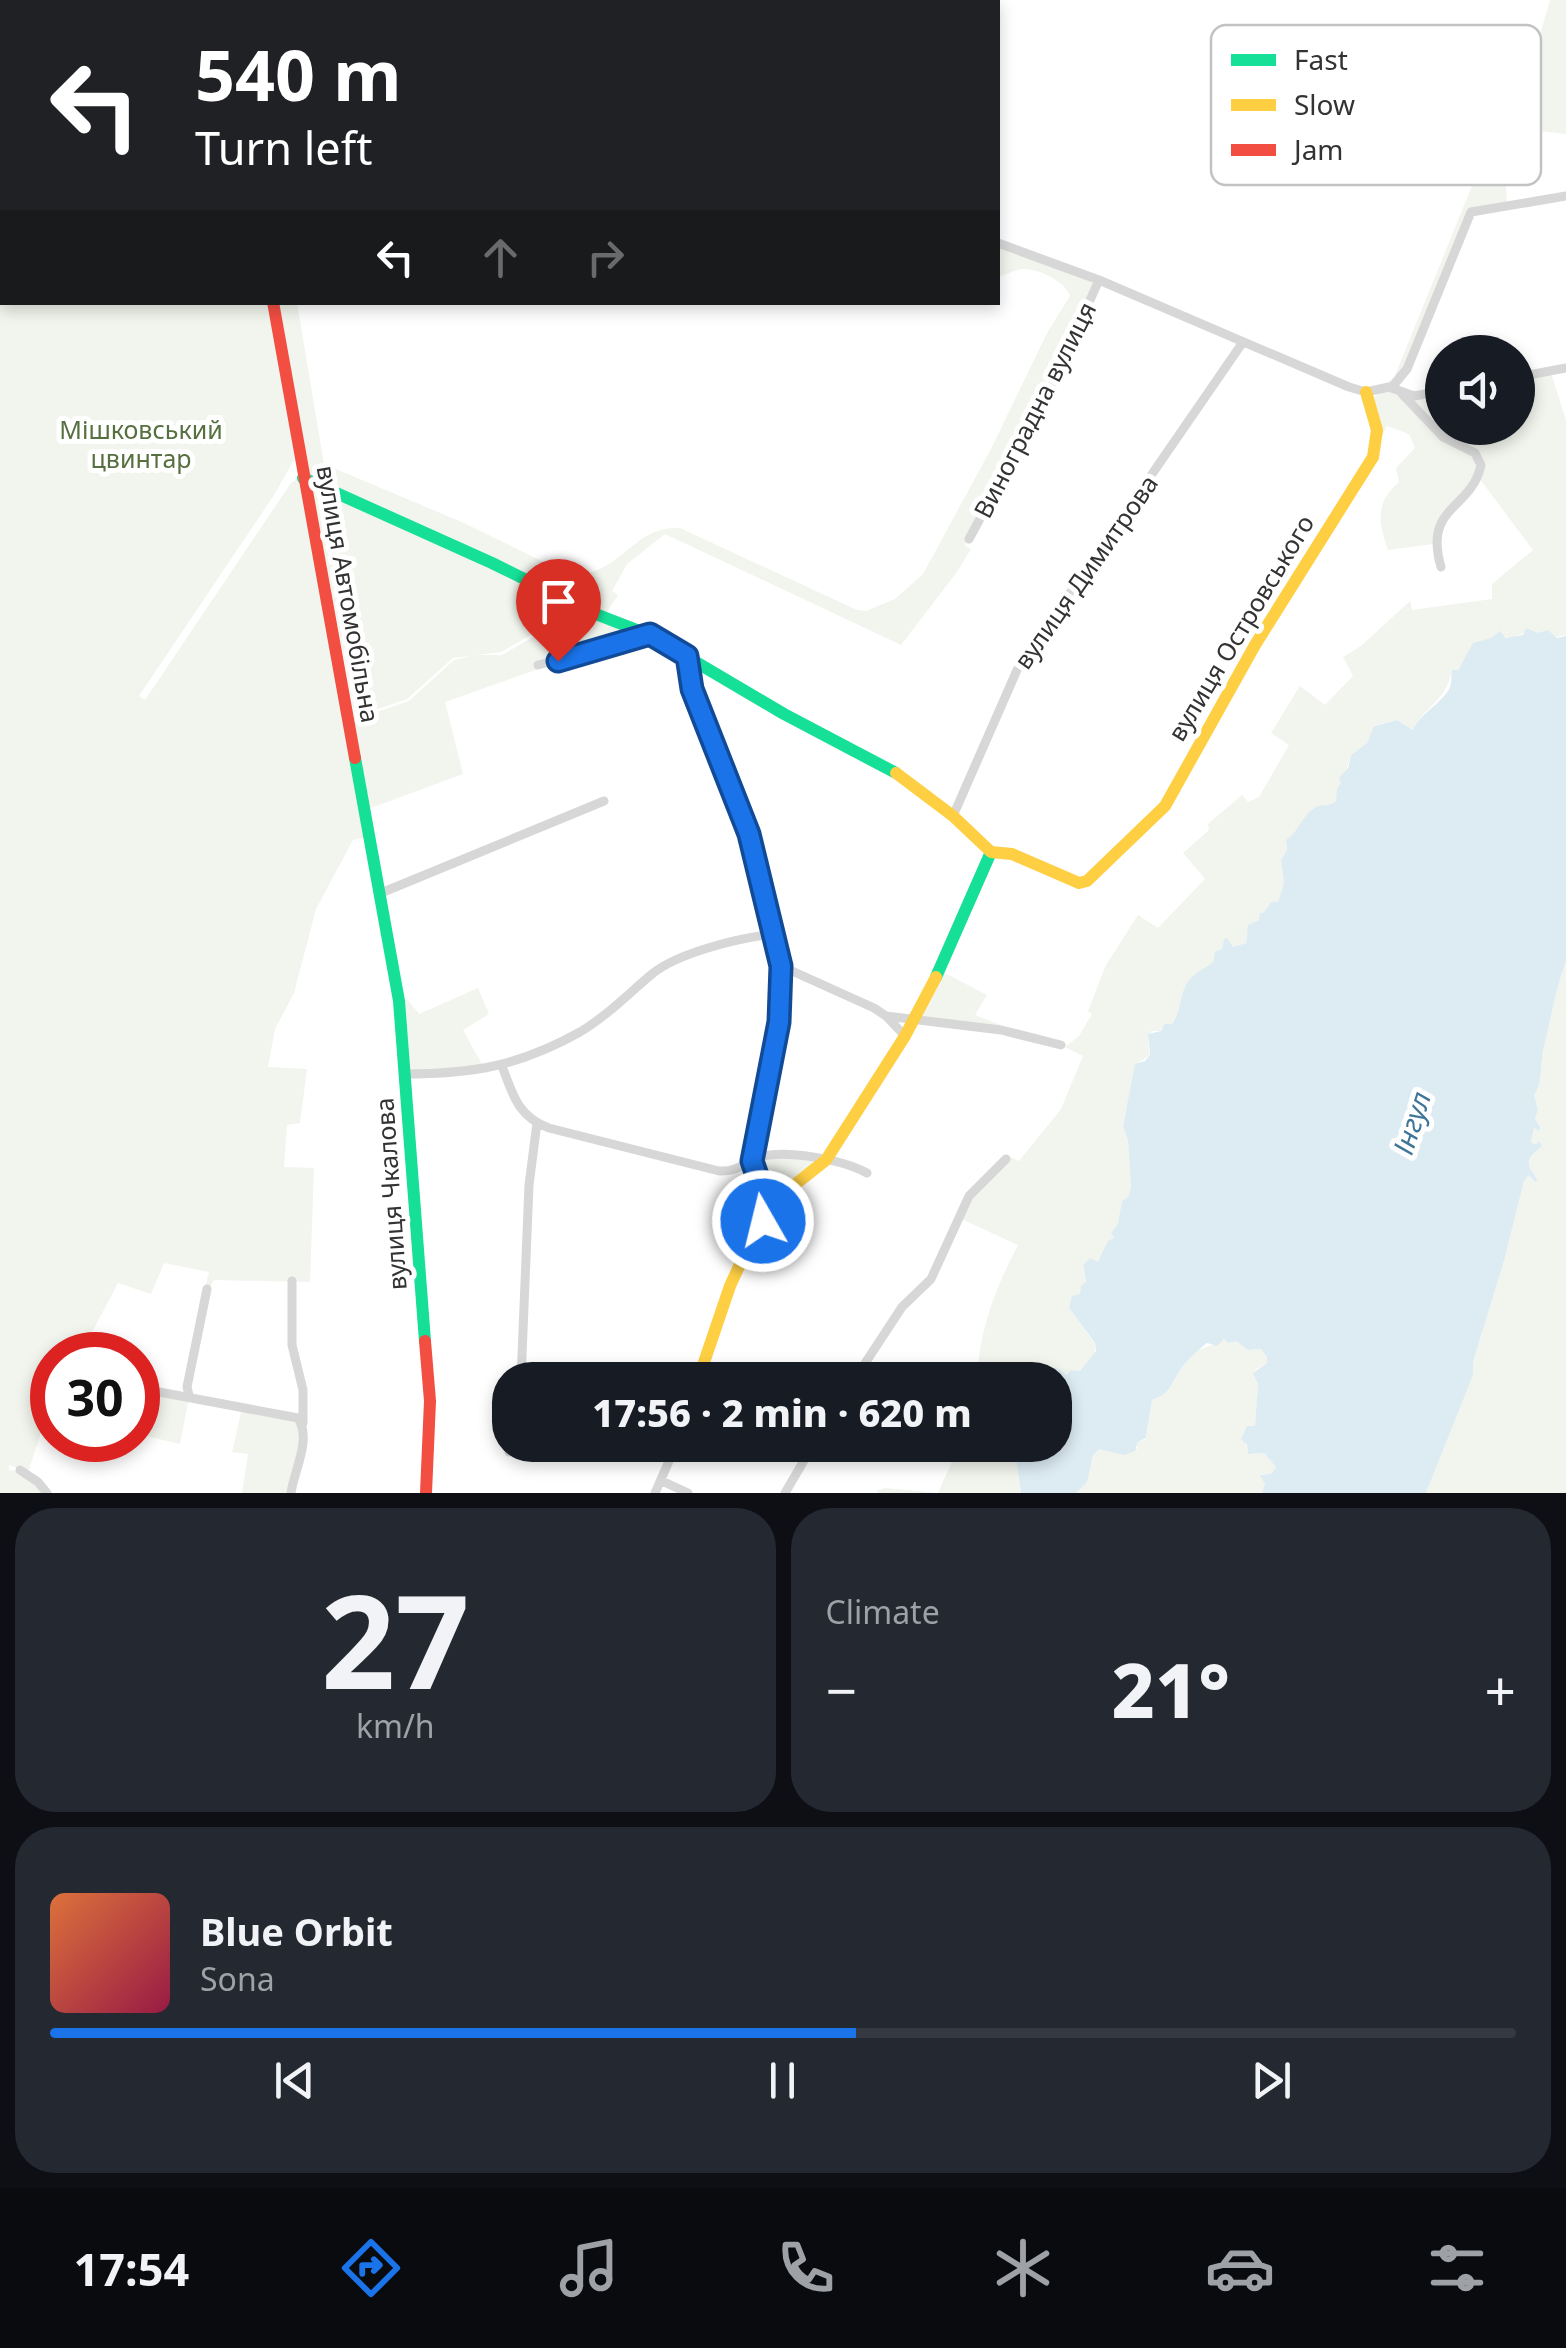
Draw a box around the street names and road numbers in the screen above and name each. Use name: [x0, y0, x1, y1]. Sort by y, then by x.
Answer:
street label: Виноградна вулиця: [965, 296, 1103, 523]
street label: вулиця Автомобільна: [310, 462, 388, 725]
street label: вулиця Димитрова: [1005, 468, 1165, 675]
street label: вулиця Островського: [1159, 508, 1321, 747]
street label: вулиця Чкалова: [366, 1097, 414, 1291]

